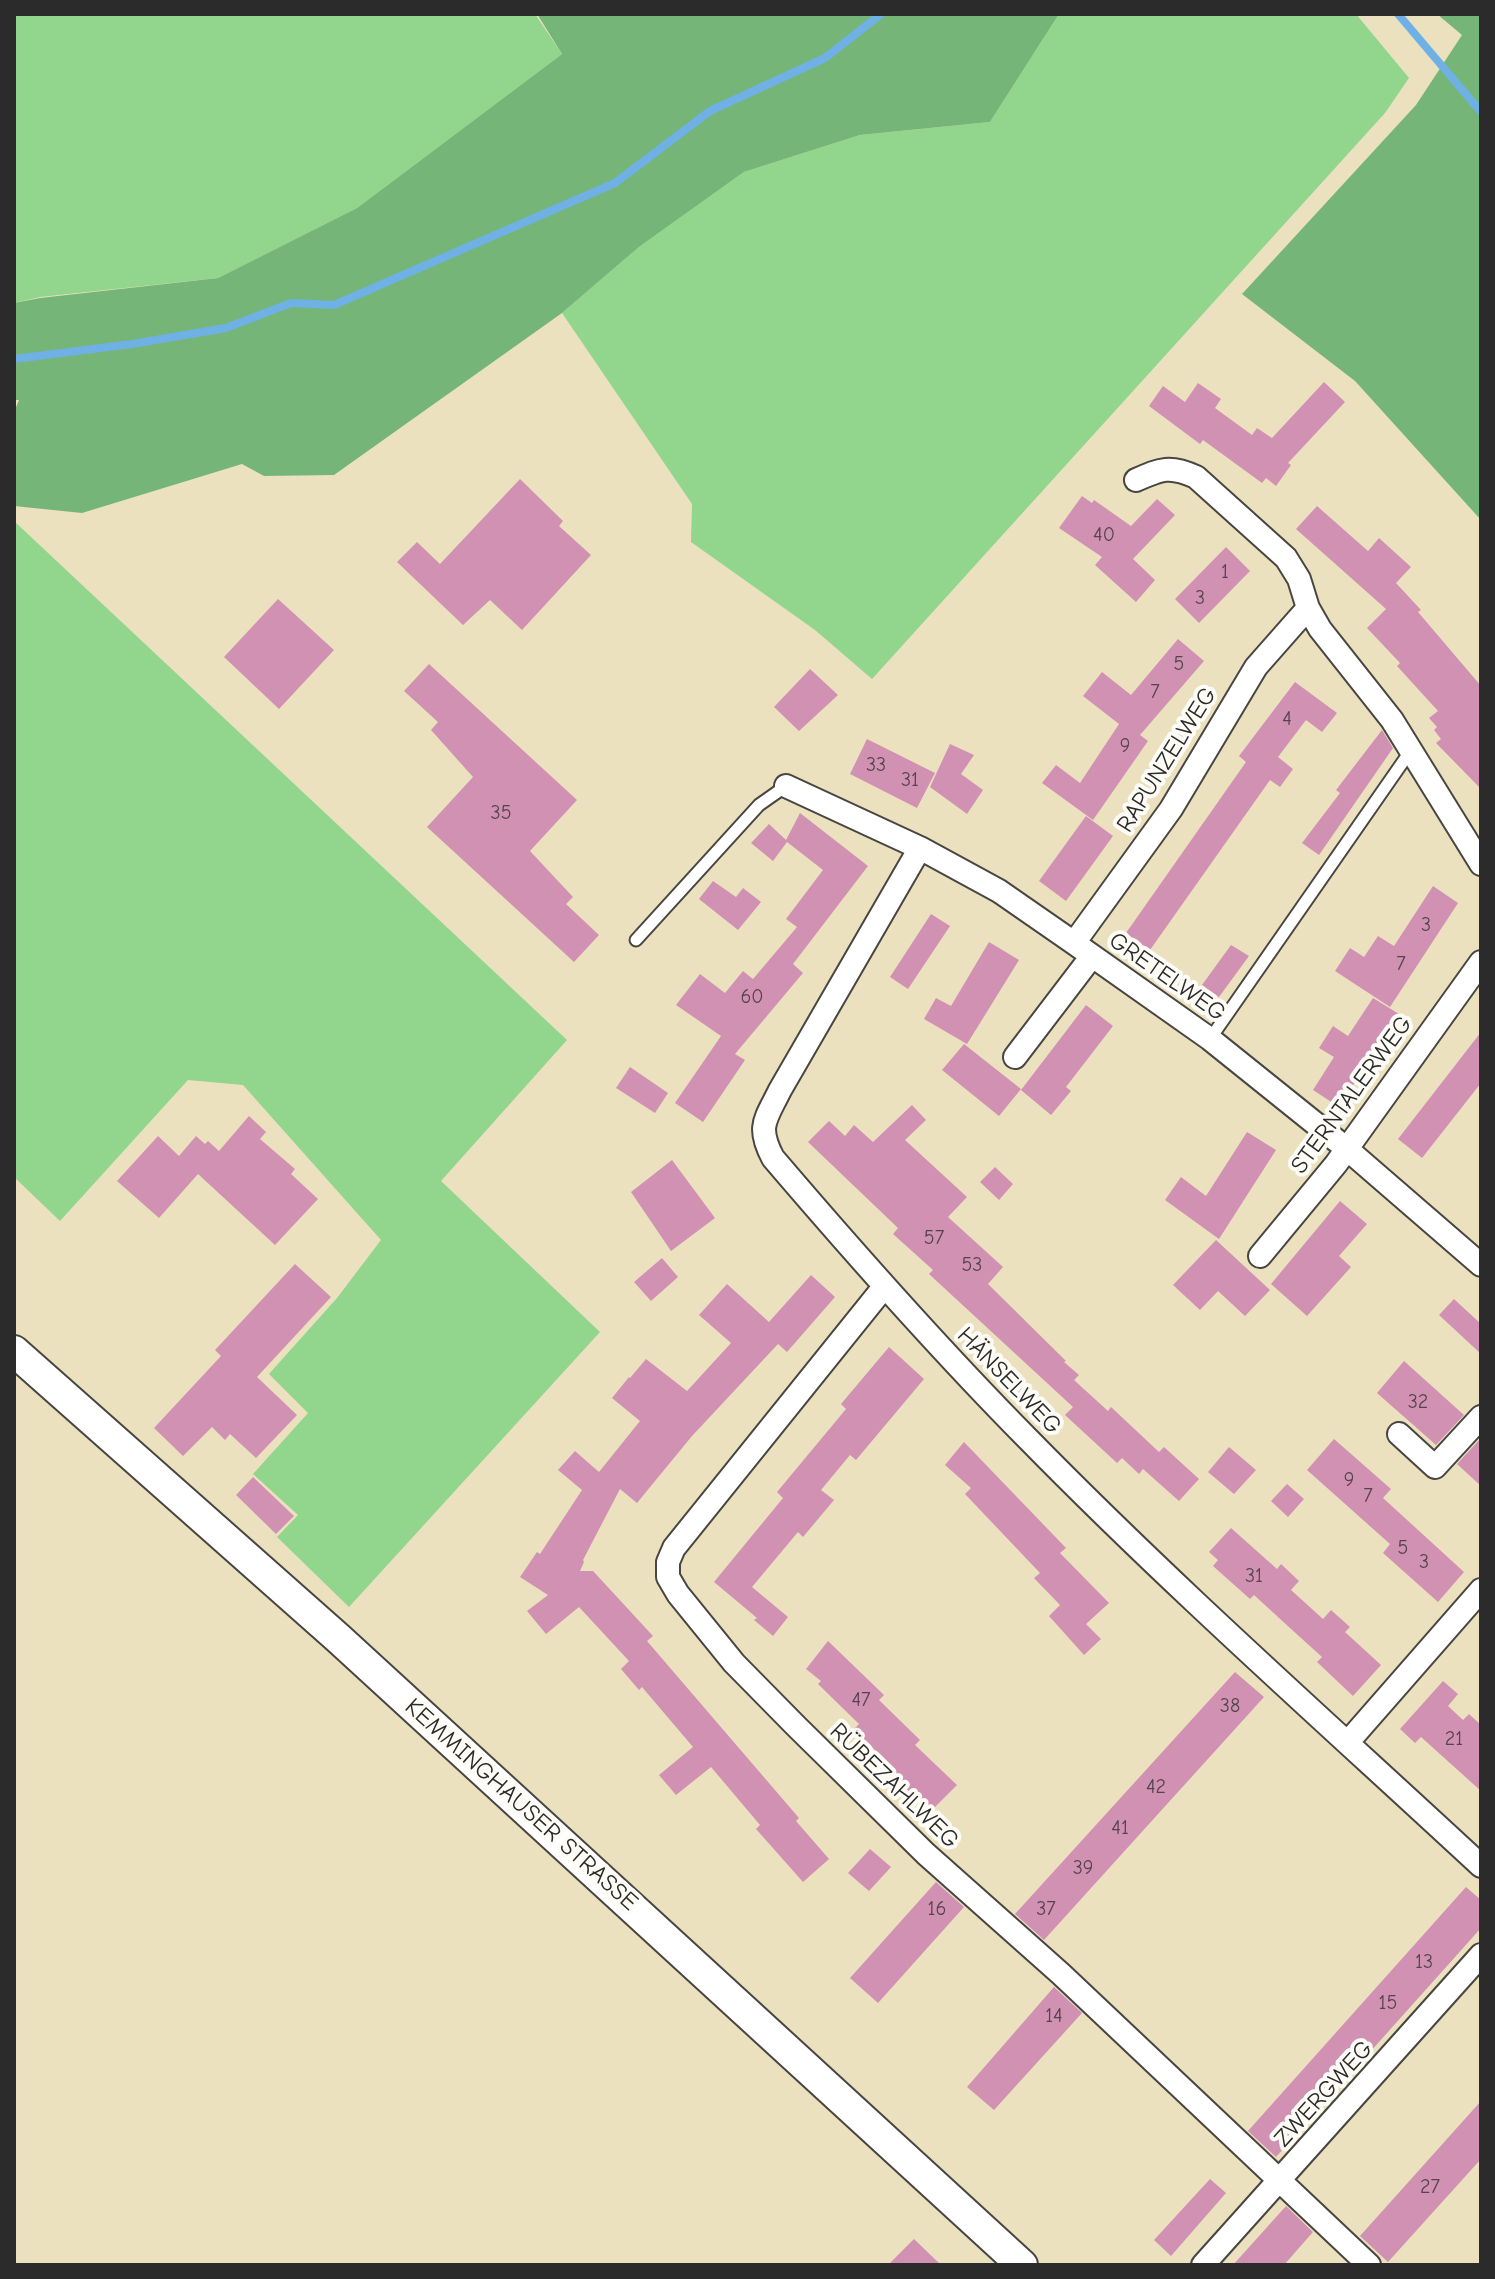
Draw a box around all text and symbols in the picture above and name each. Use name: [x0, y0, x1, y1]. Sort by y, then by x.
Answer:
house number: 40: [1093, 523, 1115, 547]
house number: 1: [1221, 560, 1229, 584]
house number: 3: [1195, 586, 1205, 610]
house number: 5: [1174, 652, 1184, 676]
house number: 7: [1150, 680, 1160, 704]
street label: RAPUNZELWEG: [1111, 682, 1223, 838]
house number: 4: [1282, 707, 1292, 731]
house number: 9: [1120, 734, 1130, 758]
house number: 33: [866, 753, 886, 777]
house number: 31: [901, 768, 919, 792]
house number: 35: [491, 801, 511, 825]
house number: 3: [1421, 913, 1431, 937]
street label: GRETELWEG: [1103, 926, 1231, 1028]
house number: 7: [1396, 952, 1406, 976]
house number: 60: [740, 985, 764, 1009]
street label: STERNTALERWEG: [1285, 1011, 1419, 1179]
house number: 57: [924, 1226, 944, 1250]
house number: 53: [962, 1253, 982, 1277]
street label: HÄNSELWEG: [951, 1322, 1067, 1440]
house number: 32: [1408, 1390, 1428, 1414]
house number: 9: [1344, 1468, 1354, 1492]
house number: 7: [1363, 1484, 1373, 1508]
house number: 5: [1398, 1536, 1408, 1560]
house number: 3: [1419, 1550, 1429, 1574]
house number: 31: [1245, 1564, 1263, 1588]
house number: 47: [851, 1688, 871, 1712]
street label: KEMMINGHAUSER STRASSE: [399, 1693, 643, 1917]
house number: 38: [1220, 1694, 1240, 1718]
street label: RÜBEZAHLWEG: [823, 1717, 965, 1855]
house number: 21: [1445, 1727, 1463, 1751]
house number: 42: [1146, 1775, 1166, 1799]
house number: 41: [1111, 1816, 1129, 1840]
house number: 39: [1073, 1856, 1093, 1880]
house number: 16: [928, 1897, 946, 1921]
house number: 37: [1036, 1897, 1056, 1921]
house number: 13: [1415, 1950, 1433, 1974]
house number: 15: [1379, 1991, 1397, 2015]
house number: 14: [1045, 2004, 1063, 2028]
street label: ZWERGWEG: [1269, 2035, 1379, 2153]
house number: 27: [1420, 2175, 1440, 2199]

